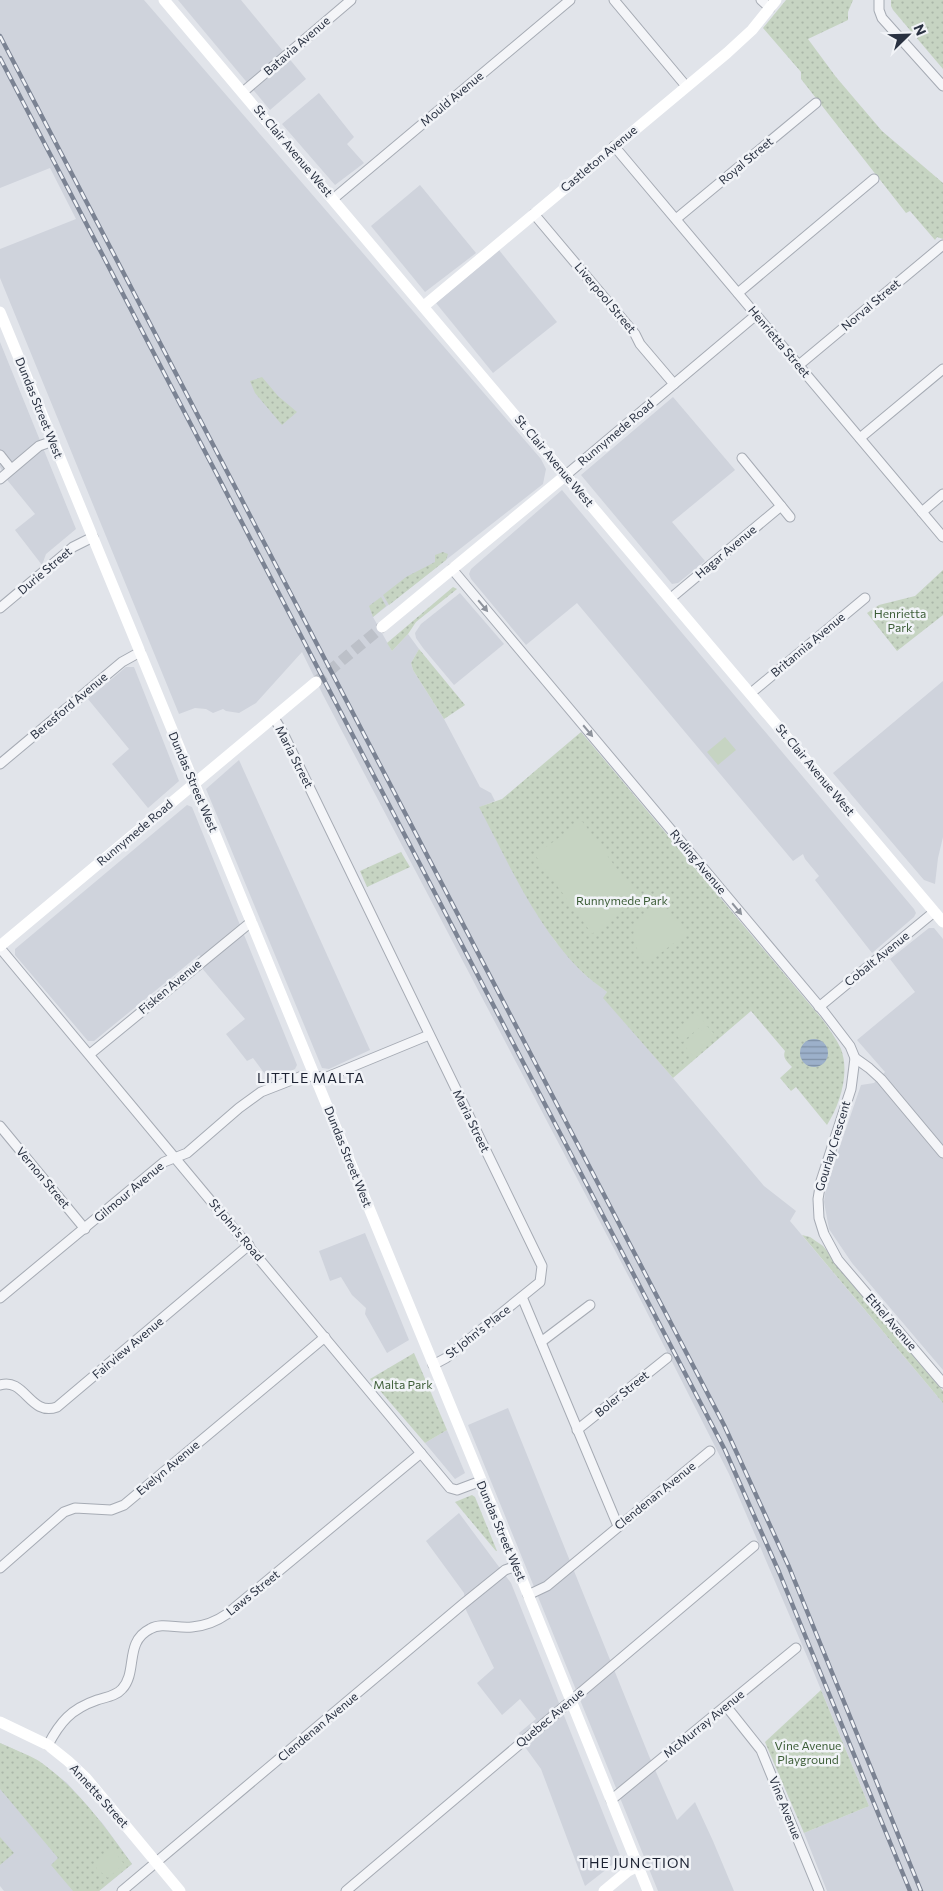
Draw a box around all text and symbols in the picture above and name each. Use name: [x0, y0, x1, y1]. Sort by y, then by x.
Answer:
north arrow: [883, 10, 933, 60]
street label: Batavia Avenue: [260, 13, 332, 78]
text: N: [911, 22, 930, 38]
street label: Mould Avenue: [417, 68, 486, 129]
street label: St. Clair Avenue West: [251, 102, 336, 199]
street label: Castleton Avenue: [557, 122, 639, 194]
street label: Royal Street: [715, 134, 775, 187]
street label: Liverpool Street: [572, 259, 639, 336]
street label: Norval Street: [838, 275, 903, 333]
street label: Henrietta Street: [746, 303, 814, 380]
street label: Dundas Street West: [13, 355, 67, 460]
street label: Runnymede Road: [575, 396, 656, 468]
street label: St. Clair Avenue West: [512, 412, 597, 509]
street label: Hagar Avenue: [692, 522, 759, 581]
street label: Durie Street: [15, 544, 74, 597]
one-way arrow: [478, 600, 489, 613]
park label: Henrietta Park: [874, 606, 926, 634]
street label: Britannia Avenue: [768, 609, 847, 679]
street label: Beresford Avenue: [27, 669, 110, 741]
street label: St. Clair Avenue West: [773, 721, 858, 818]
street label: Maria Street: [273, 723, 317, 790]
one-way arrow: [582, 724, 594, 736]
street label: Dundas Street West: [166, 729, 221, 834]
street label: Runnymede Road: [94, 796, 175, 868]
street label: Ryding Avenue: [668, 826, 730, 896]
park label: Runnymede Park: [576, 893, 668, 907]
one-way arrow: [732, 902, 743, 915]
street label: Cobalt Avenue: [841, 928, 911, 989]
street label: Fisken Avenue: [135, 956, 203, 1016]
district label: LITTLE MALTA: [257, 1069, 365, 1086]
street label: Maria Street: [451, 1087, 493, 1154]
street label: Gourlay Crescent: [812, 1099, 852, 1193]
street label: Dundas Street West: [322, 1104, 376, 1209]
street label: Vernon Street: [14, 1144, 73, 1211]
street label: Gilmour Avenue: [91, 1158, 166, 1224]
street label: St John's Road: [206, 1195, 267, 1264]
street label: Ethel Avenue: [863, 1290, 920, 1353]
street label: St John's Place: [442, 1302, 513, 1361]
street label: Fairview Avenue: [89, 1314, 166, 1381]
street label: Boler Street: [592, 1367, 651, 1419]
park label: Malta Park: [373, 1377, 433, 1391]
street label: Evelyn Avenue: [133, 1437, 202, 1498]
street label: Clendenan Avenue: [611, 1458, 698, 1532]
street label: Dundas Street West: [474, 1478, 529, 1583]
street label: Laws Street: [223, 1567, 282, 1618]
street label: Quebec Avenue: [512, 1685, 586, 1750]
street label: McMurray Avenue: [660, 1686, 747, 1760]
street label: Clendenan Avenue: [275, 1689, 360, 1764]
park label: Vine Avenue Playground: [775, 1738, 841, 1766]
street label: Annette Street: [68, 1761, 132, 1830]
street label: Vine Avenue: [767, 1774, 805, 1841]
district label: THE JUNCTION: [579, 1854, 691, 1871]

